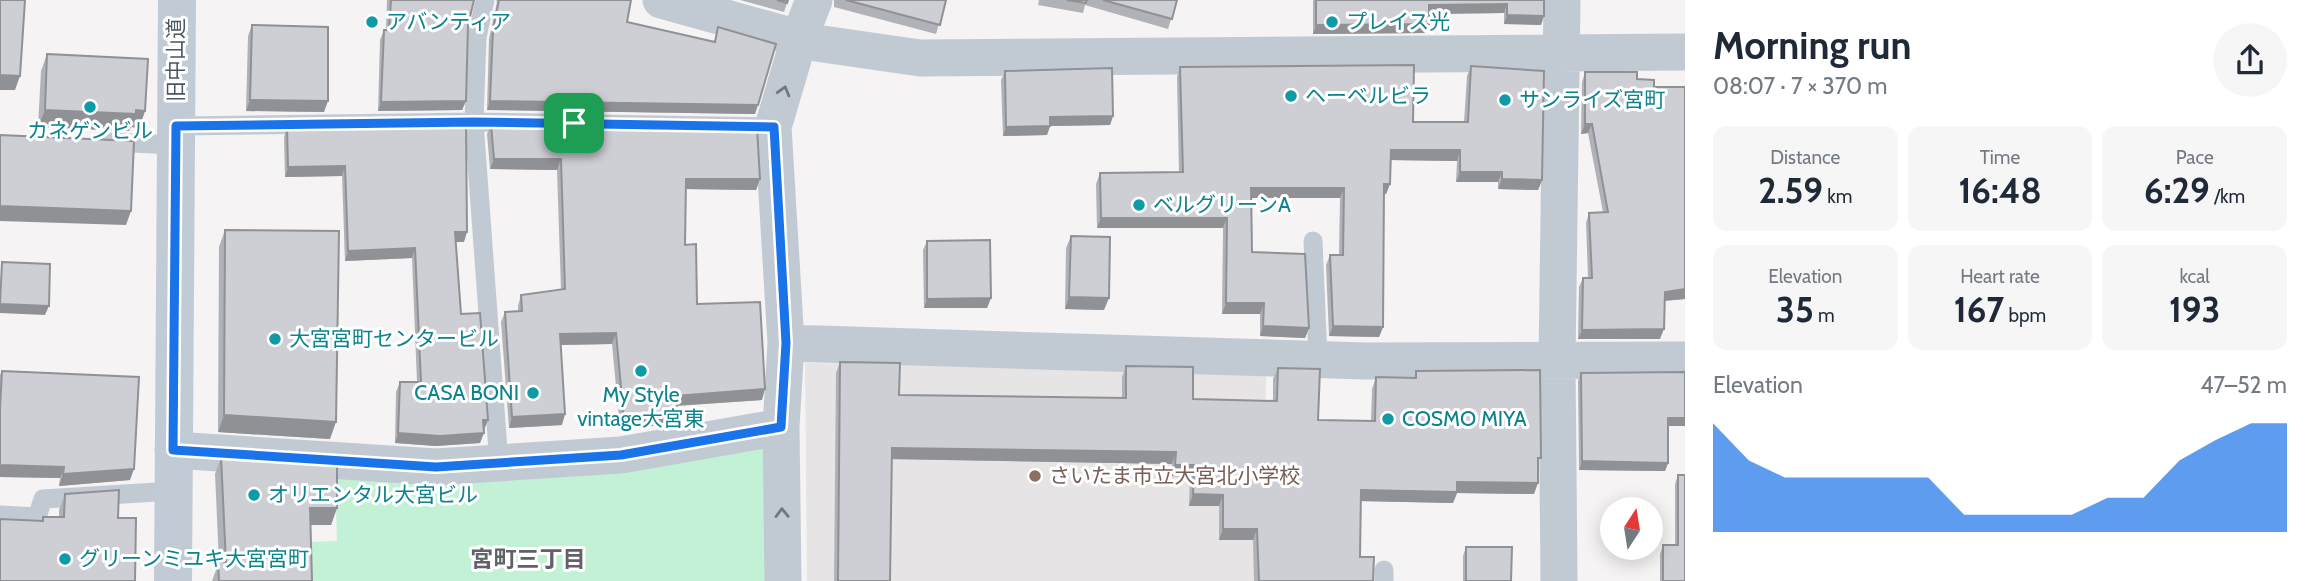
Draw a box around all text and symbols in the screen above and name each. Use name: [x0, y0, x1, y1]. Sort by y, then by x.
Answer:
place label: アバンティア: [386, 9, 511, 34]
place label: プレイス光: [1346, 9, 1450, 34]
marker: アバンティア: [364, 14, 380, 30]
marker: プレイス光: [1324, 14, 1340, 30]
street label: 旧中山道: [163, 18, 188, 102]
text: Morning run: [1713, 22, 1912, 69]
button: share: [2213, 23, 2287, 97]
text: 08:07 · 7 × 370 m: [1713, 72, 1887, 100]
place label: ヘーベルビラ: [1305, 83, 1431, 108]
one-way arrow: [775, 86, 790, 98]
place label: サンライズ宮町: [1519, 87, 1665, 112]
marker: ヘーベルビラ: [1283, 88, 1299, 104]
marker: サンライズ宮町: [1497, 92, 1513, 108]
pin: [544, 93, 604, 153]
marker: カネゲンビル: [82, 99, 98, 115]
icon: arrive: [555, 104, 593, 142]
place label: カネゲンビル: [27, 118, 153, 143]
text: Distance: [1770, 146, 1840, 169]
text: Time: [1980, 146, 2020, 169]
text: Pace: [2176, 146, 2214, 169]
text: 2.59: [1758, 169, 1823, 212]
text: 16:48: [1958, 169, 2042, 212]
text: 6:29: [2144, 169, 2210, 212]
text: km: [1823, 185, 1852, 208]
text: /km: [2210, 185, 2245, 208]
place label: ベルグリーンA: [1153, 192, 1291, 217]
marker: ベルグリーンA: [1131, 197, 1147, 213]
text: Elevation: [1768, 265, 1842, 288]
text: Heart rate: [1960, 265, 2040, 288]
text: kcal: [2180, 265, 2210, 288]
text: 35: [1776, 288, 1814, 331]
text: 167: [1954, 288, 2004, 331]
text: 193: [2169, 288, 2220, 331]
text: m: [1814, 304, 1835, 327]
text: bpm: [2004, 304, 2046, 327]
place label: 大宮宮町センタービル: [289, 326, 499, 351]
marker: 大宮宮町センタービル: [267, 331, 283, 347]
marker: My Style vintage大宮東: [633, 363, 649, 379]
text: Elevation: [1713, 371, 1803, 399]
text: 47–52 m: [2200, 371, 2287, 399]
place label: CASA BONI: [414, 380, 519, 405]
place label: My Style vintage大宮東: [577, 382, 705, 431]
marker: CASA BONI: [525, 385, 541, 401]
place label: COSMO MIYA: [1402, 406, 1527, 431]
marker: COSMO MIYA: [1380, 411, 1396, 427]
place label: さいたま市立大宮北小学校: [1049, 463, 1300, 488]
marker: さいたま市立大宮北小学校: [1027, 468, 1043, 484]
place label: オリエンタル大宮ビル: [268, 482, 478, 507]
marker: オリエンタル大宮ビル: [246, 487, 262, 503]
north arrow: [1600, 497, 1662, 560]
map controls: [1600, 497, 1663, 560]
one-way arrow: [774, 507, 790, 518]
district label: 宮町三丁目: [471, 545, 586, 573]
place label: グリーンミユキ大宮宮町: [79, 546, 309, 571]
marker: グリーンミユキ大宮宮町: [57, 551, 73, 567]

